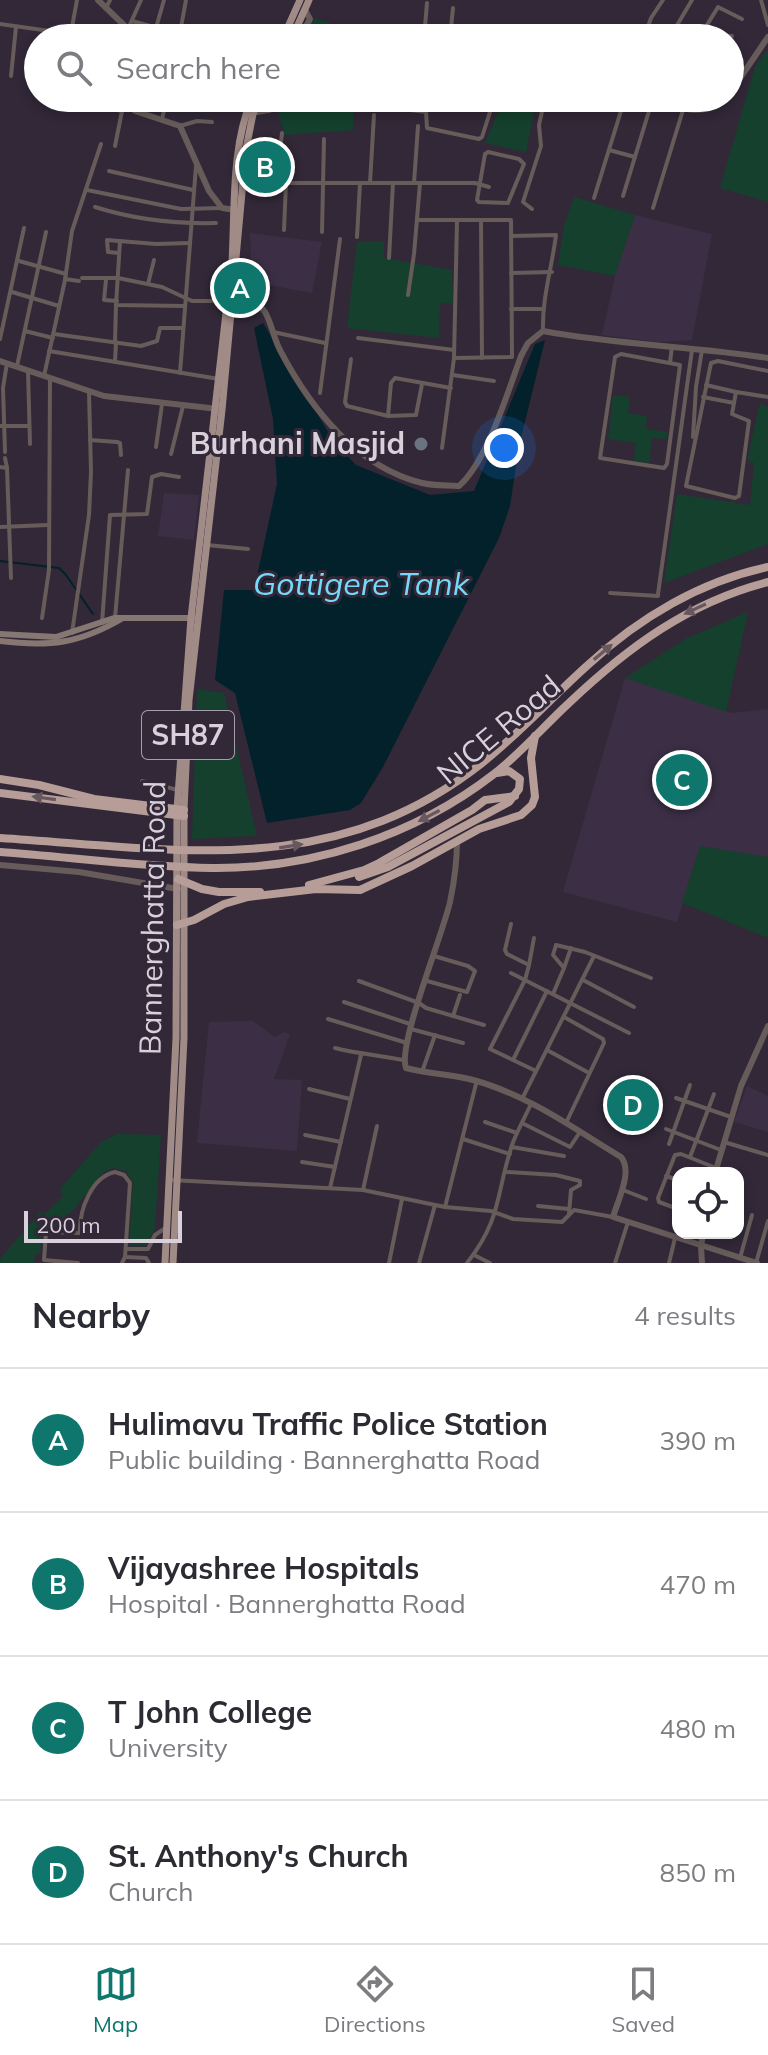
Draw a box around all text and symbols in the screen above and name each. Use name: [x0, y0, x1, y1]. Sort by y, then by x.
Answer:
search box: [24, 24, 744, 112]
icon: search: [52, 46, 96, 90]
text: Search here: [116, 49, 281, 87]
pin: B: [239, 137, 291, 197]
pin: A: [214, 258, 266, 318]
place label: Burhani Masjid: [190, 424, 405, 462]
your location: [484, 428, 524, 468]
marker: Burhani Masjid: [412, 435, 430, 453]
water label: Gottigere Tank: [253, 563, 471, 603]
one-way arrow: [684, 602, 707, 616]
one-way arrow: [592, 644, 612, 661]
street label: NICE Road: [429, 667, 568, 792]
road number: SH87: [142, 711, 234, 759]
pin: C: [656, 750, 708, 810]
street label: Bannerghatta Road: [131, 781, 173, 1055]
one-way arrow: [31, 791, 56, 804]
one-way arrow: [417, 810, 440, 823]
one-way arrow: [279, 839, 304, 852]
pin: D: [607, 1075, 659, 1135]
map controls: [672, 1167, 744, 1239]
button: locate: [672, 1167, 744, 1239]
scale bar: [24, 1207, 182, 1243]
text: 200 m: [36, 1211, 101, 1239]
text: Nearby: [32, 1294, 150, 1337]
text: 4 results: [634, 1299, 736, 1332]
text: Hulimavu Traffic Police Station: [108, 1405, 548, 1443]
text: A: [48, 1424, 68, 1457]
text: 390 m: [660, 1424, 736, 1457]
text: Public building · Bannerghatta Road: [108, 1443, 540, 1476]
text: Vijayashree Hospitals: [108, 1549, 419, 1587]
text: B: [49, 1568, 67, 1601]
text: 470 m: [660, 1568, 736, 1601]
text: Hospital · Bannerghatta Road: [108, 1587, 466, 1620]
text: T John College: [108, 1693, 312, 1731]
text: C: [49, 1712, 67, 1745]
text: 480 m: [660, 1712, 736, 1745]
text: University: [108, 1731, 228, 1764]
text: St. Anthony's Church: [108, 1837, 409, 1875]
text: D: [48, 1856, 68, 1889]
text: 850 m: [660, 1856, 736, 1889]
text: Church: [108, 1875, 193, 1908]
tab: Map: [93, 1962, 138, 2038]
tab: Directions: [324, 1962, 426, 2038]
tab: Saved: [612, 1962, 675, 2038]

